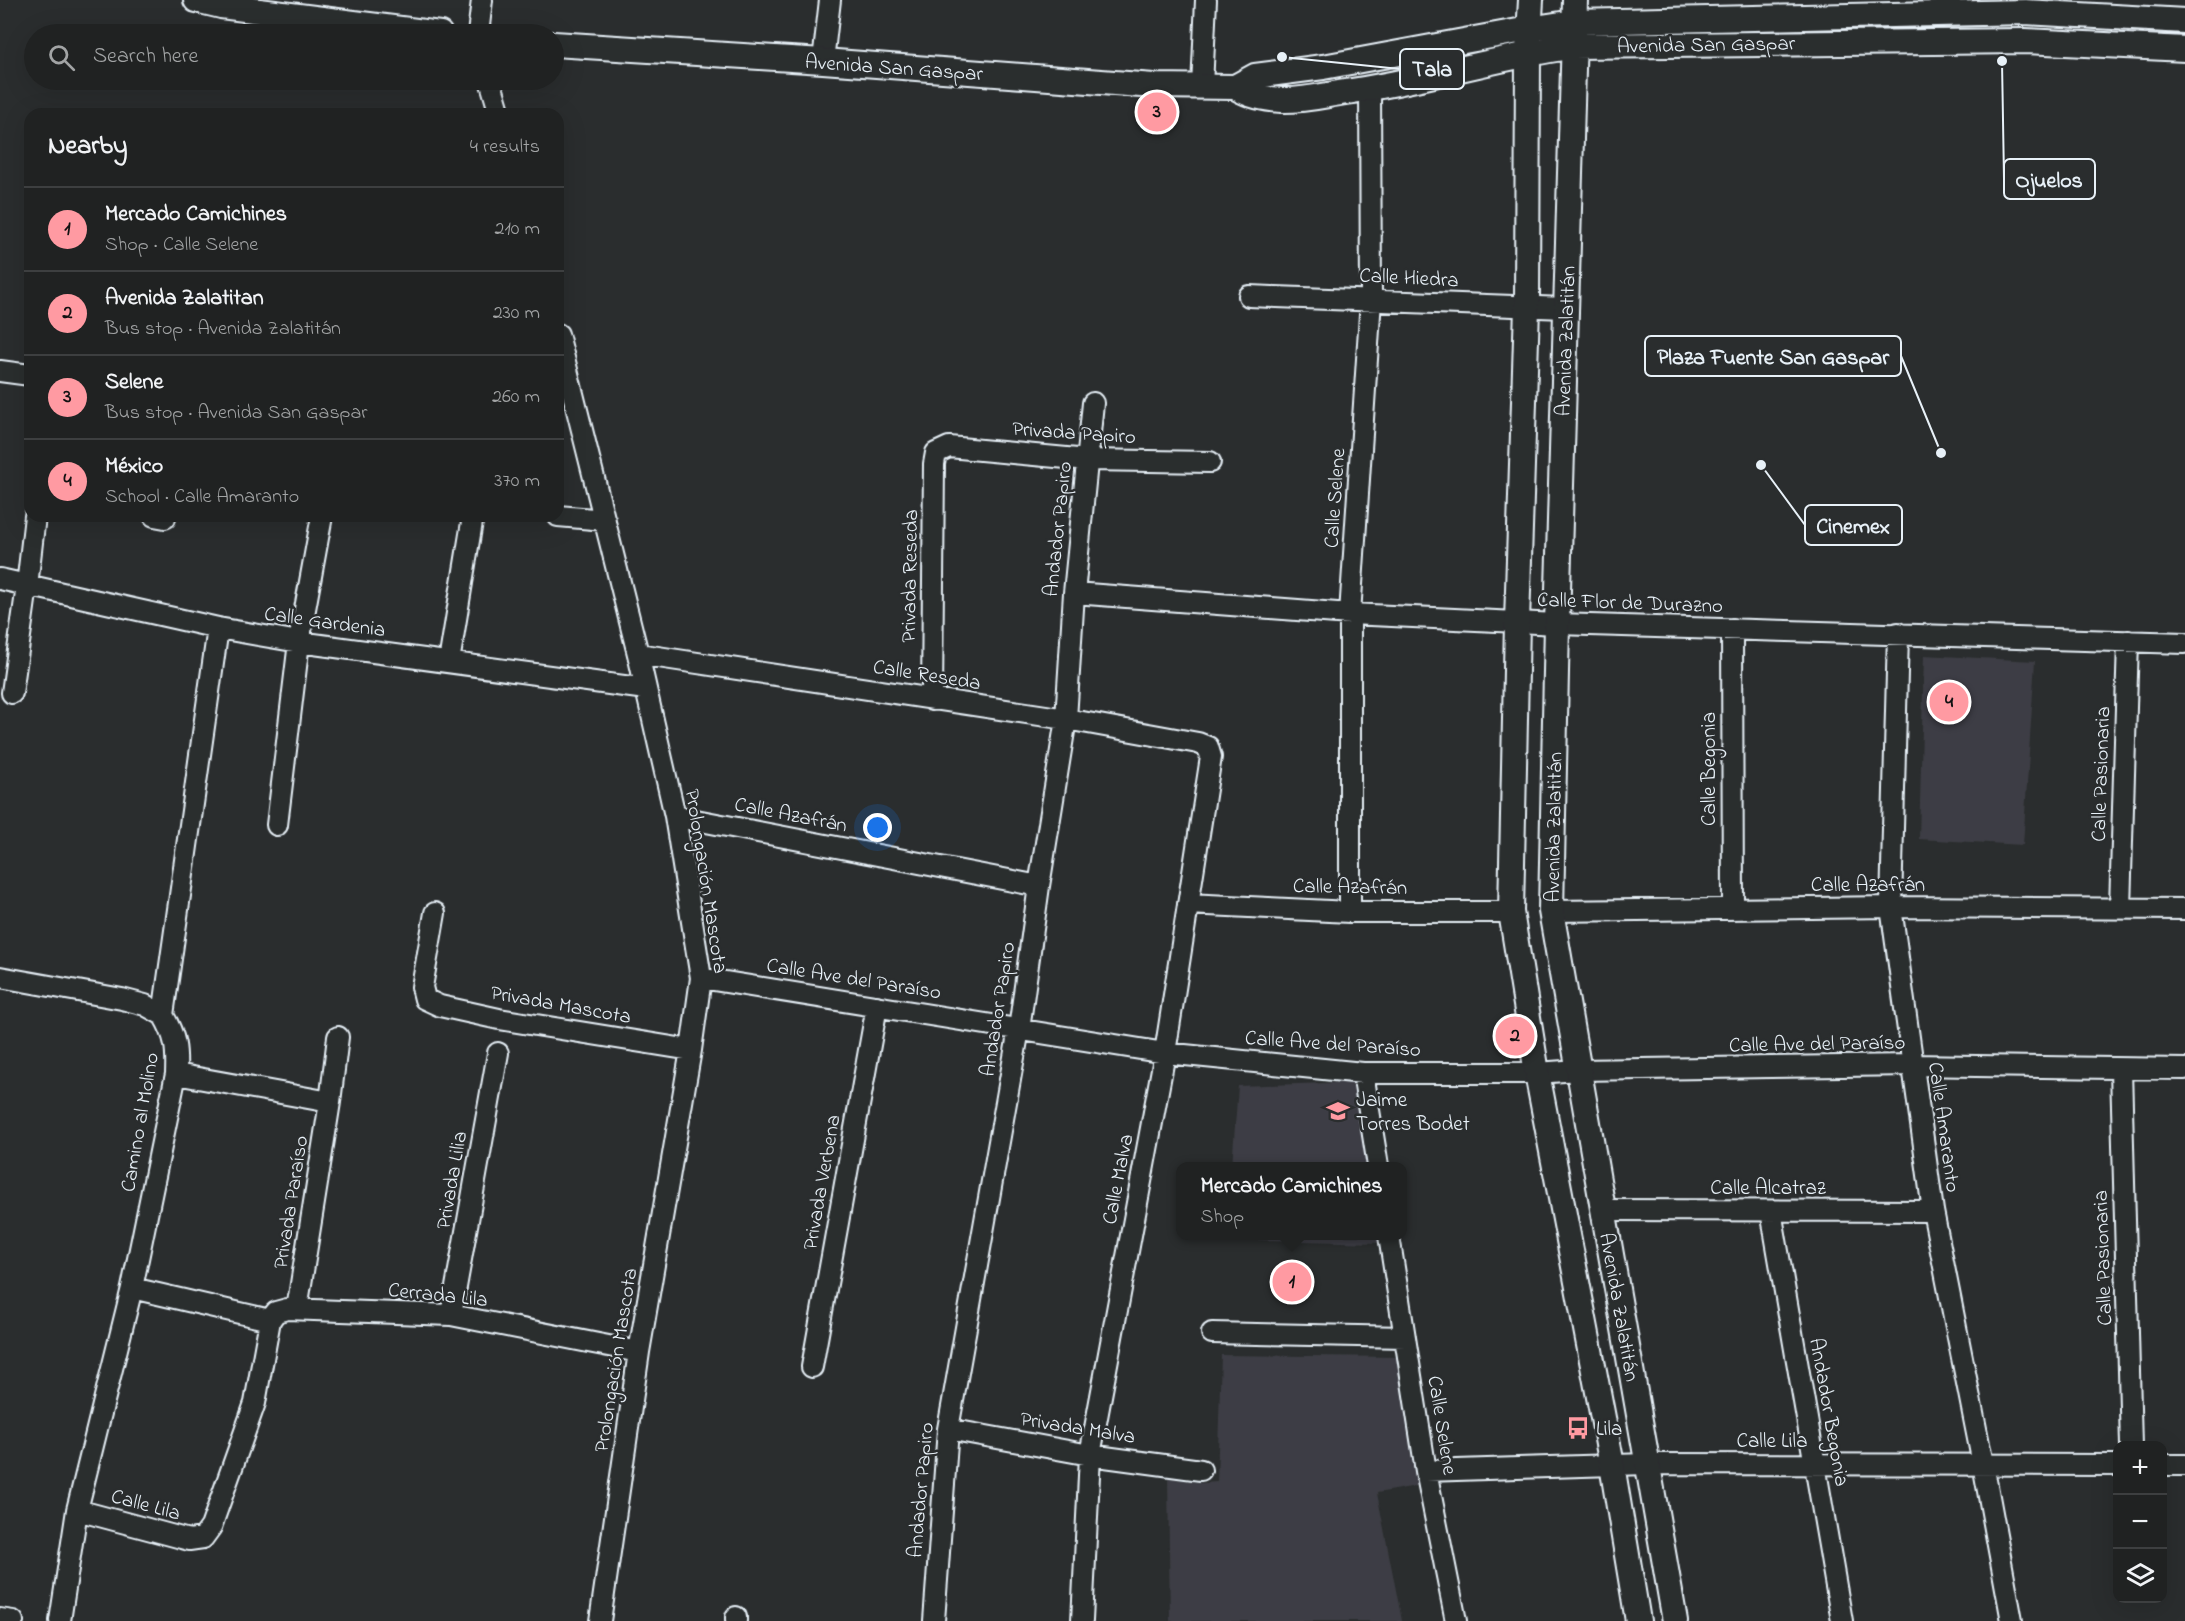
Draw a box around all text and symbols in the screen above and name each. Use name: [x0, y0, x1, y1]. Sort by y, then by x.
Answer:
search box: [24, 24, 564, 90]
street label: Avenida San Gaspar: [1617, 29, 1796, 63]
icon: search: [45, 41, 78, 74]
text: Search here: [93, 41, 198, 73]
street label: Avenida San Gaspar: [804, 48, 984, 90]
callout: Tala: [1400, 49, 1464, 89]
text: Tala: [1412, 55, 1452, 87]
pin: 3: [1138, 90, 1176, 134]
text: Nearby: [48, 128, 127, 166]
text: 4 results: [470, 133, 540, 162]
callout: Ojuelos: [2004, 159, 2095, 199]
text: Ojuelos: [2015, 166, 2083, 198]
text: Mercado Camichines: [105, 199, 287, 231]
text: 1: [64, 215, 71, 244]
text: 210 m: [495, 215, 540, 244]
text: Shop · Calle Selene: [105, 231, 258, 260]
street label: Calle Hiedra: [1358, 261, 1459, 297]
street label: Avenida Zalatitán: [1549, 265, 1585, 417]
text: Avenida Zalatitan: [105, 283, 264, 315]
text: 2: [63, 299, 72, 328]
text: 230 m: [493, 299, 540, 328]
text: Bus stop · Avenida Zalatitán: [105, 315, 341, 344]
callout: Plaza Fuente San Gaspar: [1645, 336, 1901, 376]
text: Plaza Fuente San Gaspar: [1657, 343, 1890, 375]
text: Selene: [105, 367, 163, 399]
text: 3: [63, 383, 72, 412]
text: 260 m: [492, 383, 540, 412]
text: Bus stop · Avenida San Gaspar: [105, 399, 367, 428]
street label: Privada Papiro: [1011, 415, 1137, 453]
street label: Calle Selene: [1318, 447, 1354, 549]
text: México: [105, 451, 163, 483]
street label: Andador Papiro: [1037, 460, 1081, 598]
text: 4: [63, 467, 72, 496]
text: 370 m: [494, 467, 540, 496]
text: School · Calle Amaranto: [105, 483, 299, 512]
callout: Cinemex: [1805, 505, 1902, 545]
street label: Privada Reseda: [895, 509, 927, 643]
text: Cinemex: [1816, 512, 1890, 544]
street label: Calle Flor de Durazno: [1536, 586, 1724, 622]
street label: Calle Gardenia: [262, 600, 387, 646]
street label: Calle Reseda: [871, 653, 983, 699]
pin: 4: [1930, 680, 1968, 724]
street label: Calle Pasionaria: [2085, 706, 2119, 842]
street label: Calle Begonia: [1695, 712, 1727, 826]
street label: Avenida Zalatitán: [1539, 751, 1571, 903]
street label: Prolongación Mascota: [674, 787, 734, 976]
street label: Calle Azafrán: [732, 790, 850, 842]
your location: [863, 813, 892, 842]
street label: Calle Azafrán: [1811, 871, 1925, 901]
street label: Calle Azafrán: [1293, 872, 1407, 904]
street label: Andador Papiro: [974, 940, 1024, 1079]
street label: Calle Ave del Paraíso: [764, 951, 943, 1009]
street label: Privada Mascota: [488, 979, 633, 1033]
pin: 2: [1496, 1014, 1534, 1058]
street label: Calle Ave del Paraíso: [1244, 1024, 1422, 1066]
street label: Calle Ave del Paraíso: [1729, 1028, 1906, 1062]
street label: Camino al Molino: [114, 1050, 168, 1194]
street label: Calle Amaranto: [1919, 1060, 1967, 1194]
place label: Jaime Torres Bodet: [1356, 1086, 1470, 1140]
school or university icon: Jaime Torres Bodet: [1325, 1098, 1351, 1124]
street label: Privada Verbena: [796, 1112, 850, 1252]
street label: Privada Lilia: [430, 1129, 476, 1232]
street label: Calle Malva: [1095, 1132, 1142, 1227]
street label: Privada Paraíso: [267, 1133, 317, 1271]
popup: [1176, 1162, 1407, 1240]
text: Mercado Camichines: [1200, 1171, 1383, 1203]
street label: Calle Alcatraz: [1710, 1174, 1826, 1204]
street label: Calle Pasionaria: [2087, 1190, 2121, 1326]
text: Shop: [1200, 1203, 1244, 1232]
street label: Avenida Zalatitán: [1590, 1231, 1646, 1384]
pin: 1: [1272, 1260, 1312, 1304]
street label: Prolongación Mascota: [588, 1266, 648, 1455]
street label: Cerrada Lila: [386, 1276, 489, 1316]
street label: Andador Begonia: [1798, 1336, 1856, 1489]
street label: Calle Selene: [1418, 1373, 1464, 1478]
street label: Privada Malva: [1018, 1405, 1137, 1453]
bus stop icon: Lila: [1565, 1415, 1591, 1441]
place label: Lila: [1596, 1415, 1622, 1445]
street label: Andador Papiro: [901, 1421, 943, 1559]
street label: Calle Lila: [1736, 1427, 1808, 1457]
map controls: [2113, 1441, 2167, 1603]
button: +: [2113, 1441, 2167, 1495]
street label: Calle Lila: [107, 1482, 184, 1530]
button: −: [2113, 1495, 2167, 1549]
button: layers: [2113, 1549, 2167, 1603]

